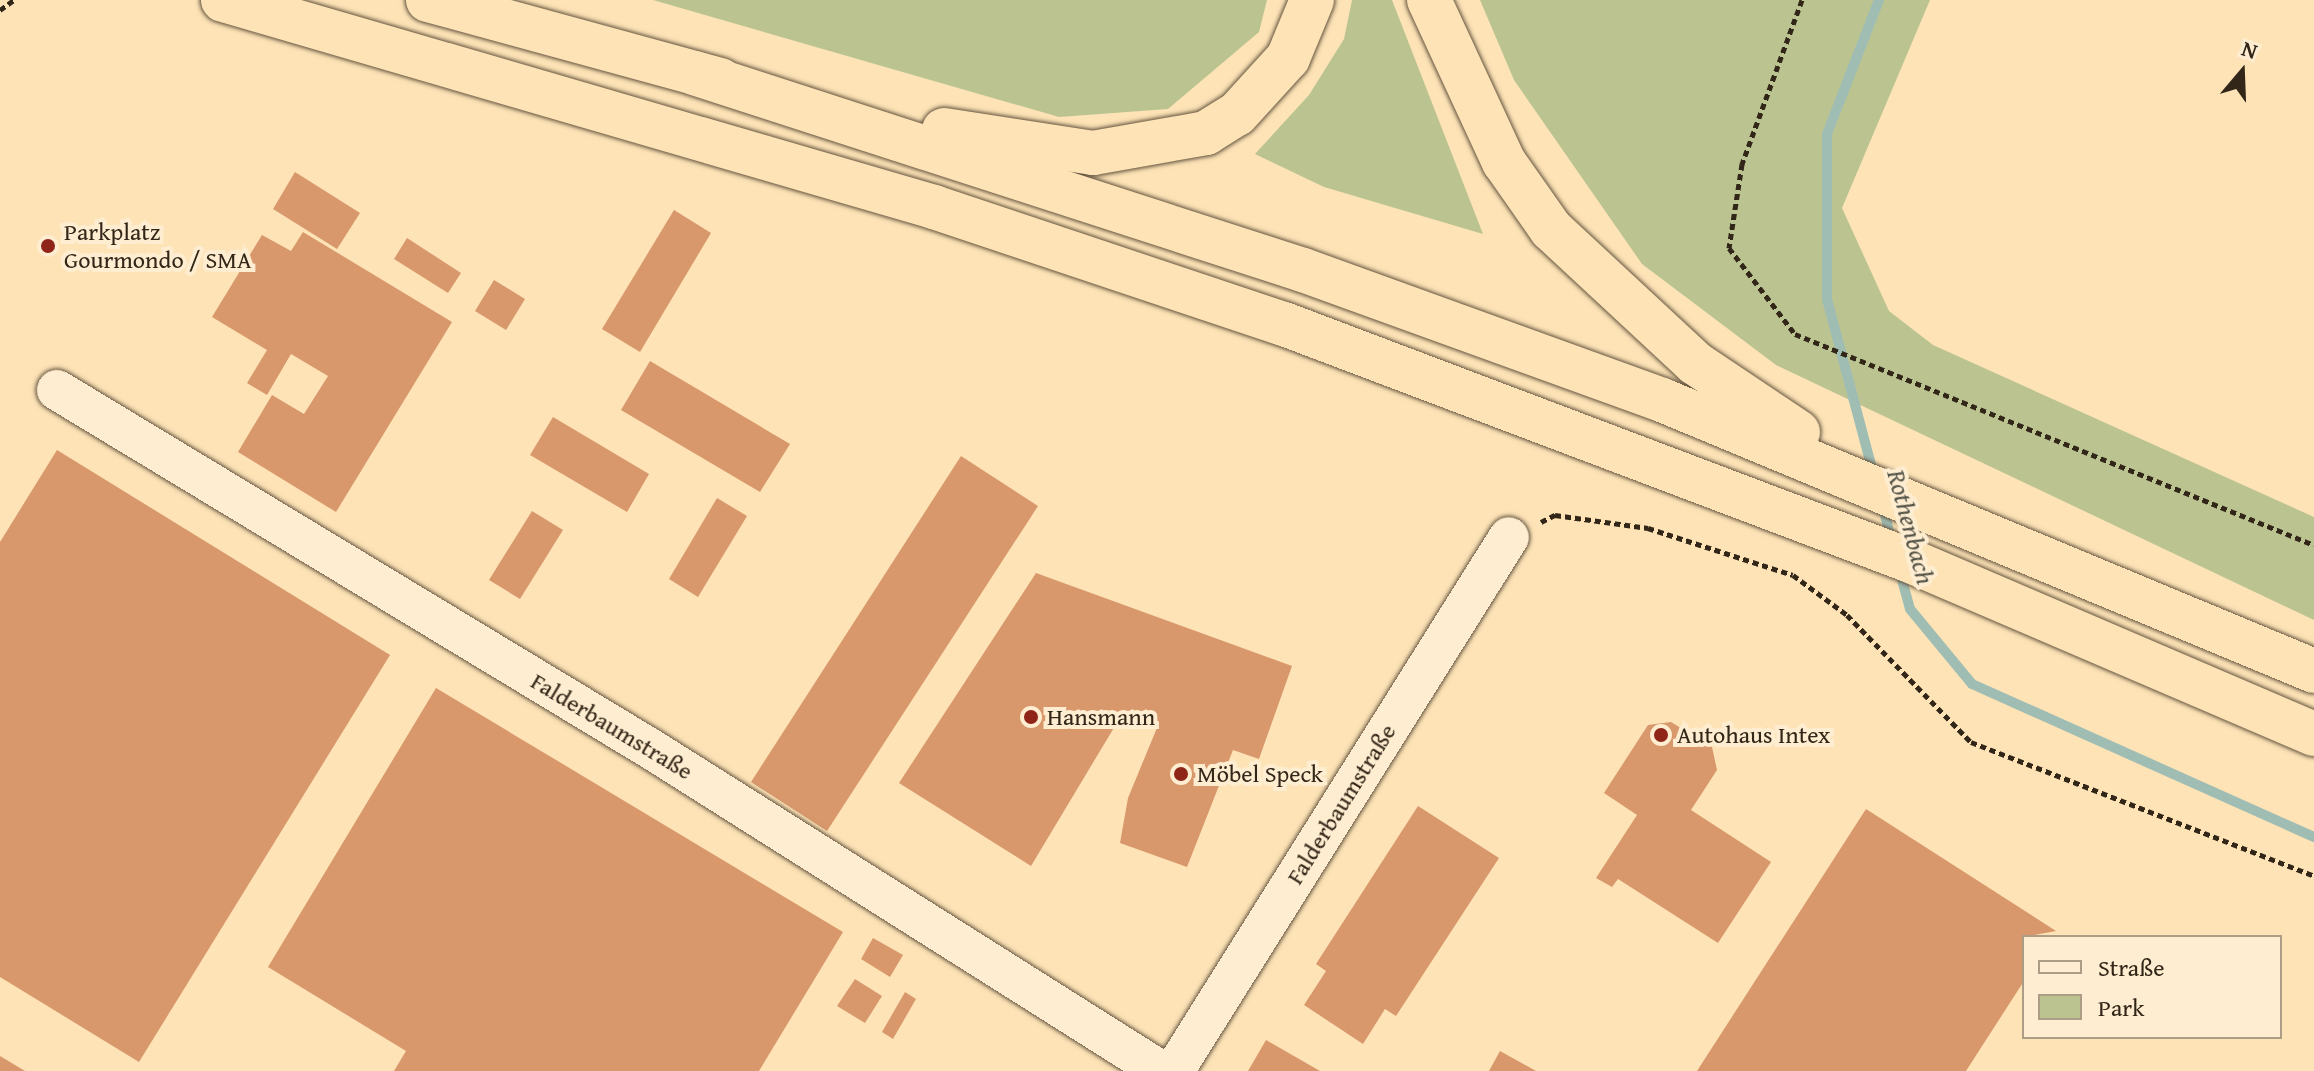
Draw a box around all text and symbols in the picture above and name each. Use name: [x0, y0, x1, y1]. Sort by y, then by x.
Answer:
north arrow: [2202, 32, 2282, 112]
text: N: [2238, 32, 2262, 67]
place label: Parkplatz Gourmondo / SMA: [64, 218, 251, 274]
marker: Parkplatz Gourmondo / SMA: [39, 237, 57, 255]
water label: Rothenbach: [1881, 466, 1941, 588]
street label: Falderbaumstraße: [526, 666, 698, 786]
place label: Hansmann: [1047, 703, 1155, 731]
marker: Hansmann: [1022, 708, 1040, 726]
street label: Falderbaumstraße: [1280, 719, 1402, 889]
place label: Autohaus Intex: [1677, 721, 1830, 749]
marker: Autohaus Intex: [1652, 726, 1670, 744]
place label: Möbel Speck: [1197, 760, 1323, 788]
marker: Möbel Speck: [1172, 765, 1190, 783]
legend: [2022, 935, 2282, 1039]
text: Straße: [2098, 950, 2165, 985]
text: Park: [2098, 990, 2144, 1025]

